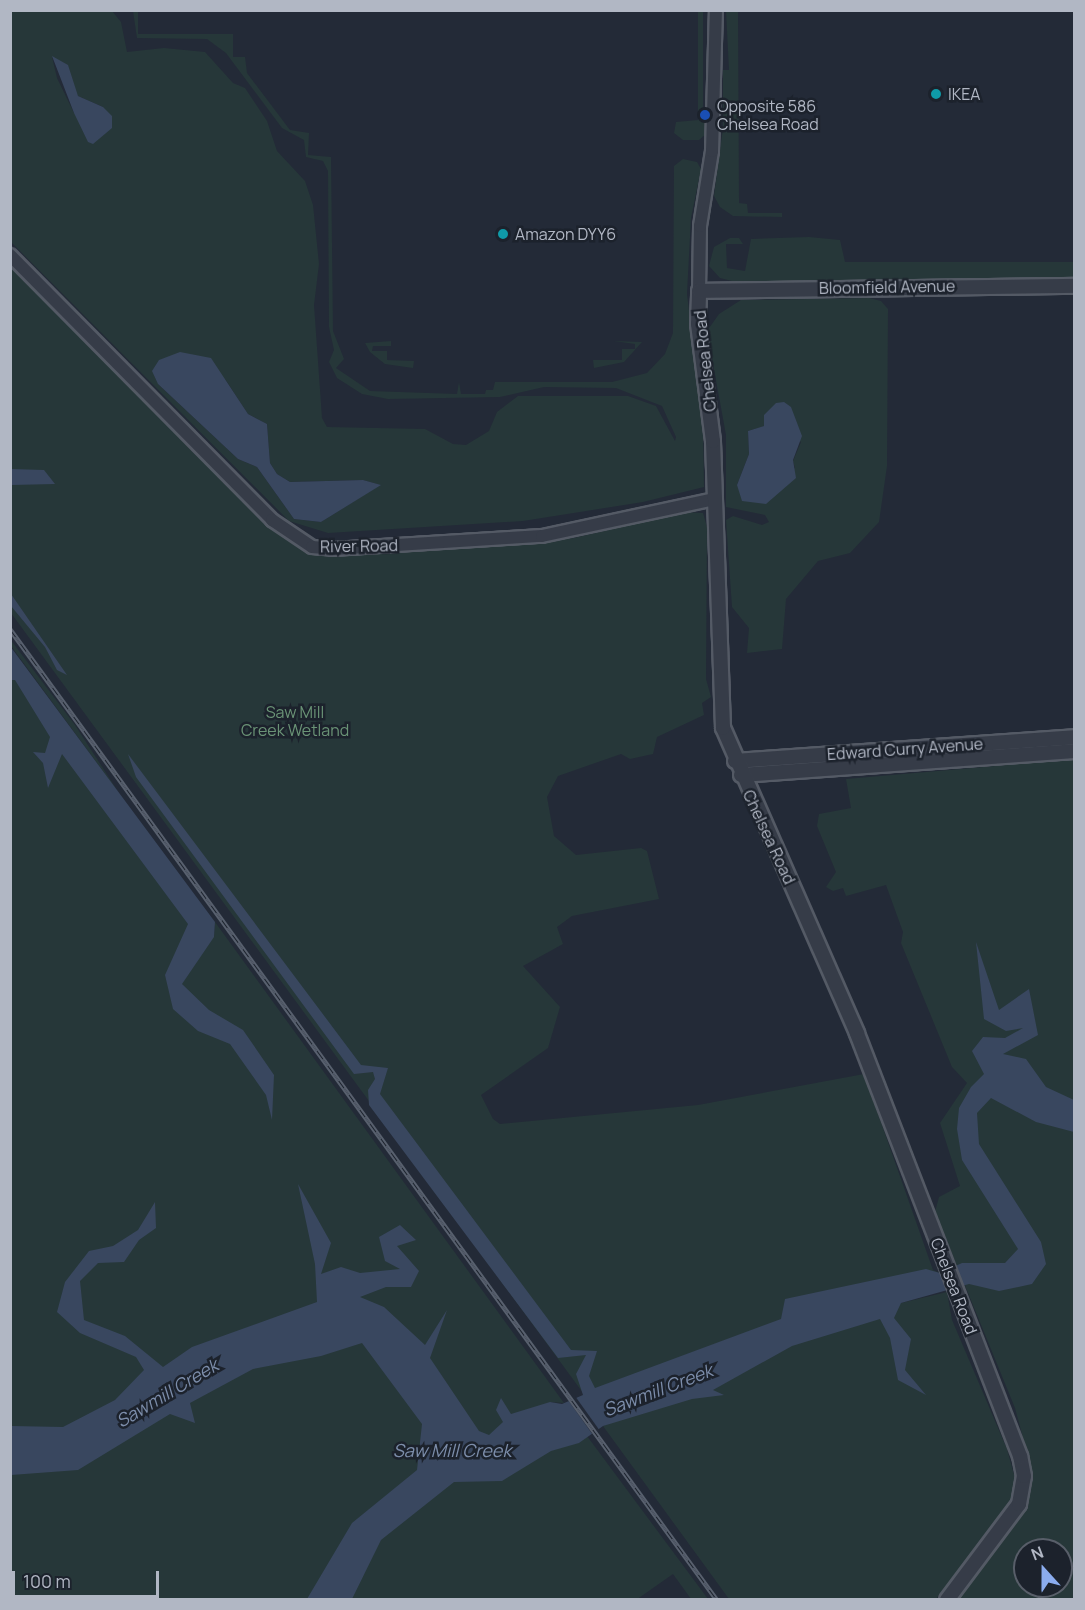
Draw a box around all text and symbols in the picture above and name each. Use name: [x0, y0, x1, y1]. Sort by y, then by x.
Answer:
place label: IKEA: [948, 84, 980, 104]
marker: IKEA: [929, 87, 943, 101]
place label: Opposite 586 Chelsea Road: [717, 96, 819, 134]
marker: Opposite 586 Chelsea Road: [698, 108, 712, 122]
place label: Amazon DYY6: [515, 224, 616, 244]
marker: Amazon DYY6: [496, 227, 510, 241]
street label: Bloomfield Avenue: [819, 276, 955, 298]
street label: Chelsea Road: [690, 309, 720, 413]
street label: River Road: [320, 536, 398, 556]
park label: Saw Mill Creek Wetland: [241, 702, 349, 740]
street label: Edward Curry Avenue: [826, 734, 984, 764]
street label: Chelsea Road: [739, 787, 799, 887]
street label: Chelsea Road: [927, 1235, 981, 1337]
water label: Sawmill Creek: [112, 1354, 222, 1432]
water label: Sawmill Creek: [600, 1359, 716, 1421]
water label: Saw Mill Creek: [393, 1439, 511, 1461]
north arrow: [1013, 1538, 1073, 1598]
text: N: [1028, 1541, 1047, 1565]
scale bar: [15, 1559, 162, 1597]
text: 100 m: [23, 1569, 71, 1593]

